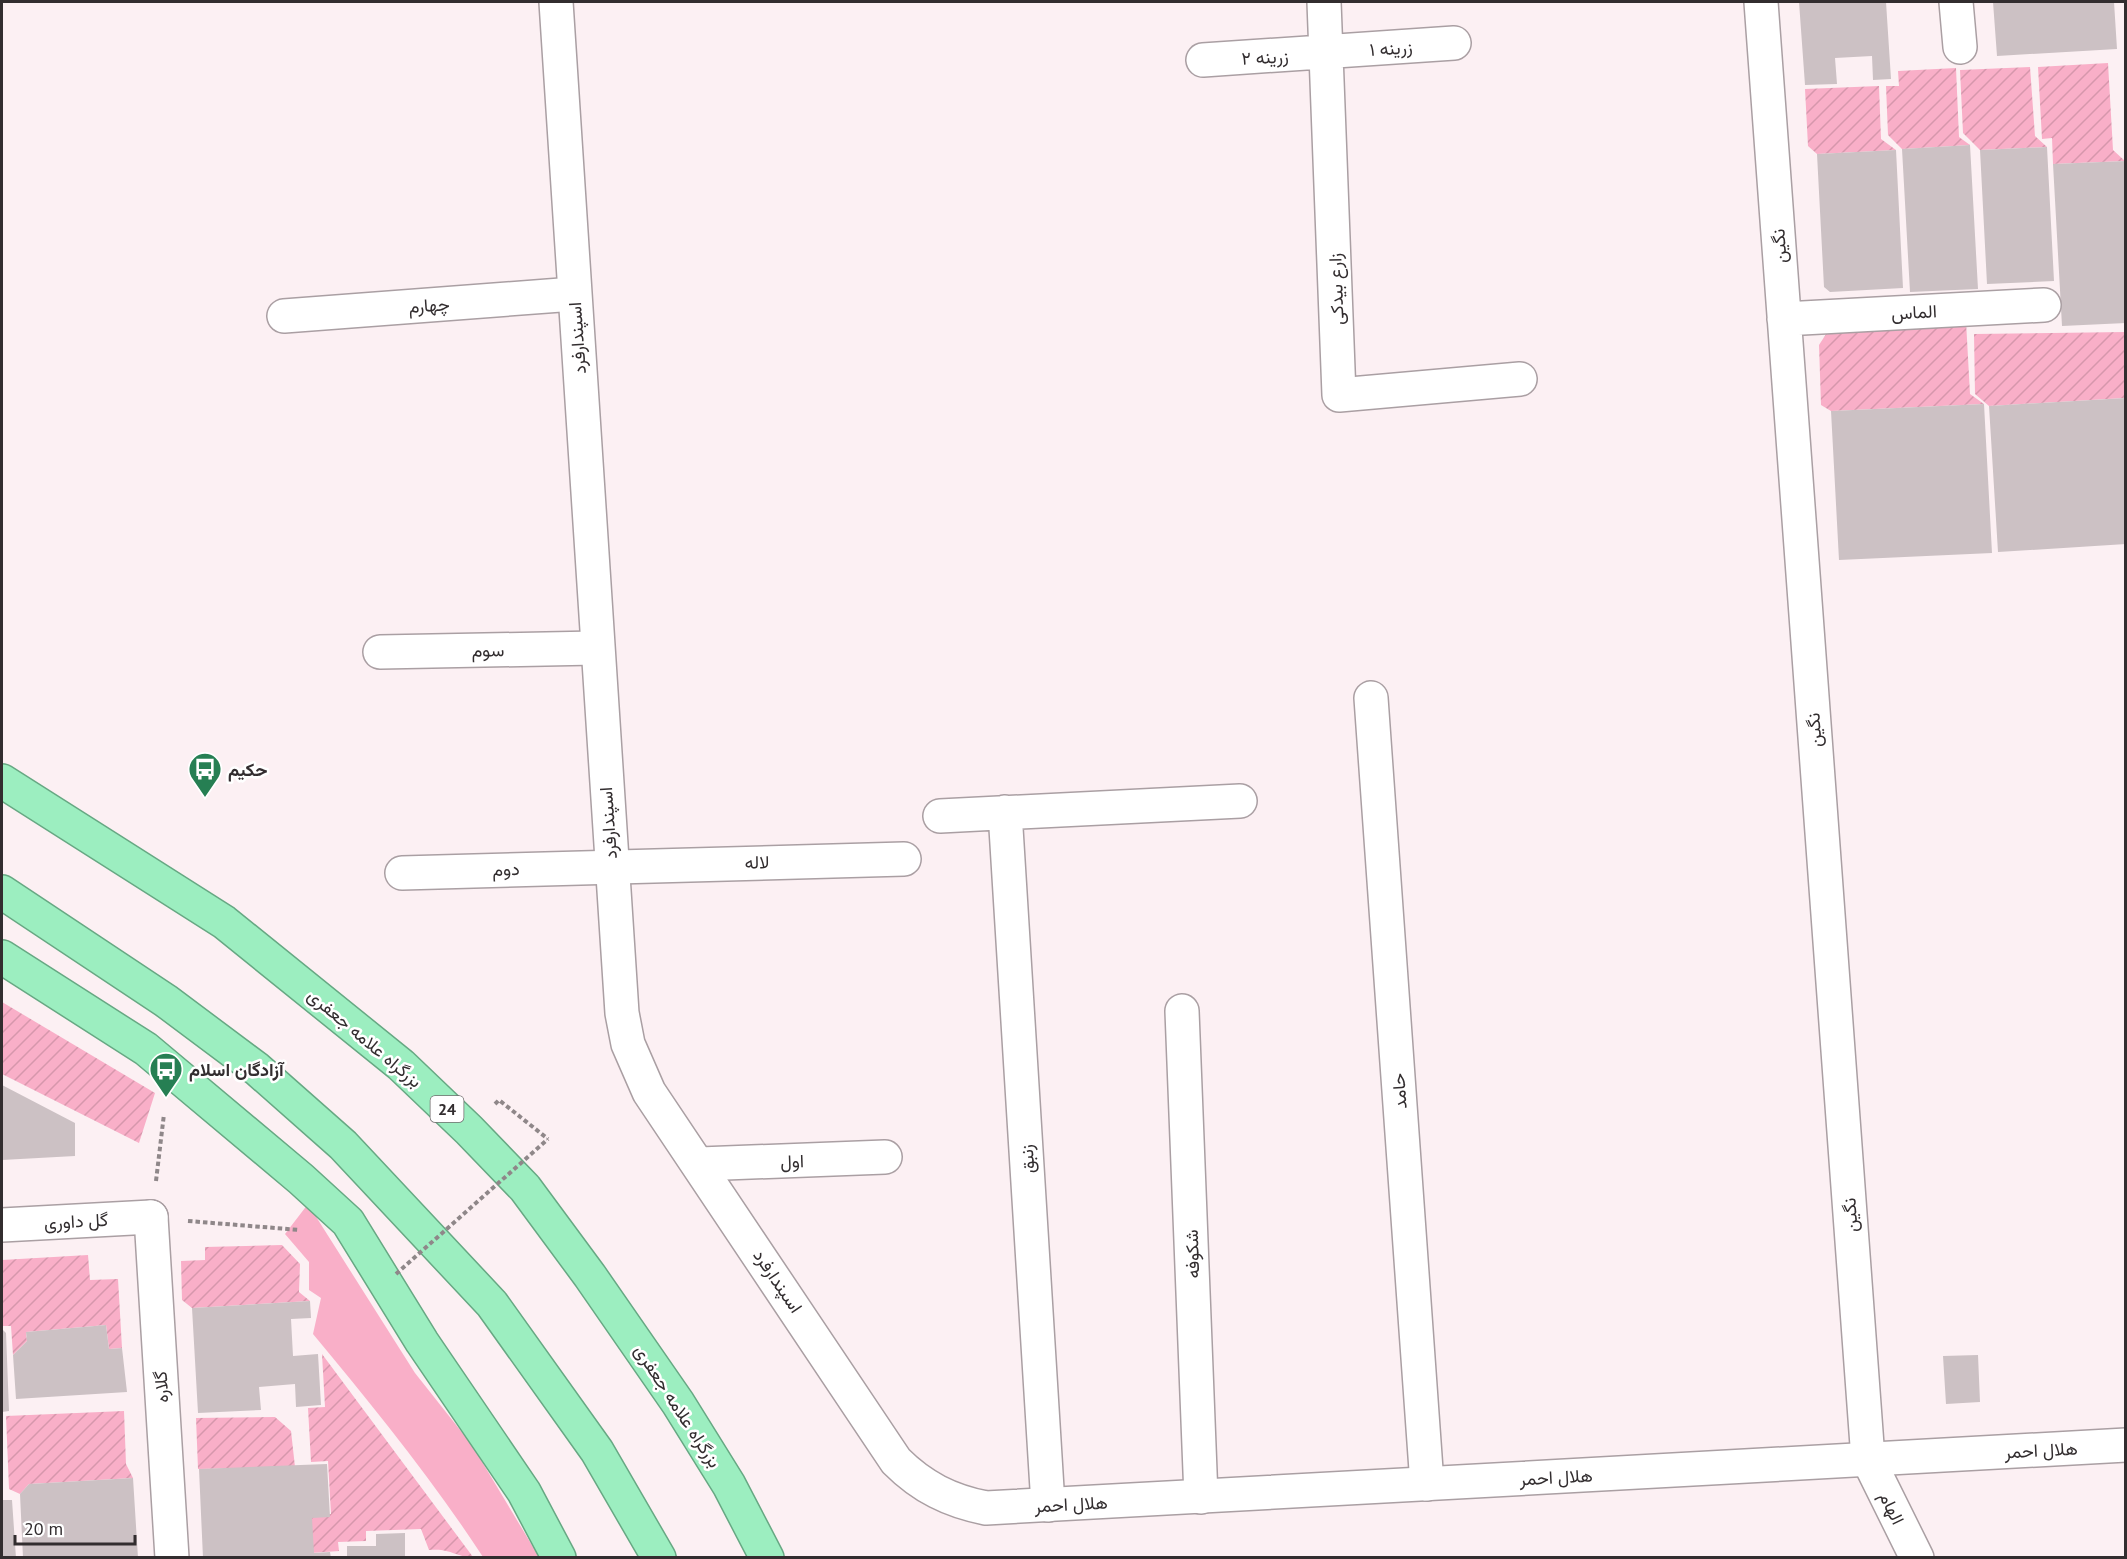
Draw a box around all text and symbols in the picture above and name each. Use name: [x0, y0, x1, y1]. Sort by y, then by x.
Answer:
street label: زرینه ۱: [1369, 35, 1413, 61]
street label: زرینه ۲: [1241, 44, 1289, 70]
street label: نگین: [1766, 228, 1792, 264]
street label: زارع بیدکی: [1323, 253, 1350, 325]
street label: چهارم: [408, 292, 450, 319]
street label: الماس: [1891, 299, 1937, 325]
street label: اسپندارفرد: [563, 301, 592, 375]
street label: سوم: [471, 638, 505, 663]
street label: نگین: [1801, 712, 1827, 748]
bus stop icon: حکیم: [187, 751, 223, 798]
place label: حکیم: [228, 758, 268, 782]
street label: اسپندارفرد: [594, 786, 623, 860]
street label: لاله: [744, 850, 770, 874]
street label: دوم: [492, 857, 520, 882]
street label: بزرگراه علامه جعفری: [303, 983, 427, 1093]
bus stop icon: آزادگان اسلام: [148, 1051, 184, 1098]
place label: آزادگان اسلام: [189, 1058, 285, 1082]
street label: حامد: [1386, 1072, 1412, 1110]
road number: 24: [430, 1096, 464, 1122]
street label: زنبق: [1015, 1144, 1039, 1174]
street label: اول: [780, 1149, 804, 1173]
street label: نگین: [1837, 1197, 1863, 1233]
street label: گل داوری: [43, 1208, 109, 1234]
street label: شکوفه: [1180, 1229, 1204, 1279]
street label: اسپندارفرد: [747, 1245, 808, 1318]
street label: بزرگراه علامه جعفری: [630, 1340, 726, 1472]
street label: گلاره: [149, 1370, 173, 1404]
street label: هلال احمر: [2003, 1437, 2078, 1463]
street label: هلال احمر: [1518, 1464, 1593, 1490]
street label: الهام: [1873, 1488, 1910, 1529]
street label: هلال احمر: [1033, 1491, 1108, 1517]
scale bar: [15, 1508, 135, 1546]
text: 20 m: [24, 1517, 63, 1540]

